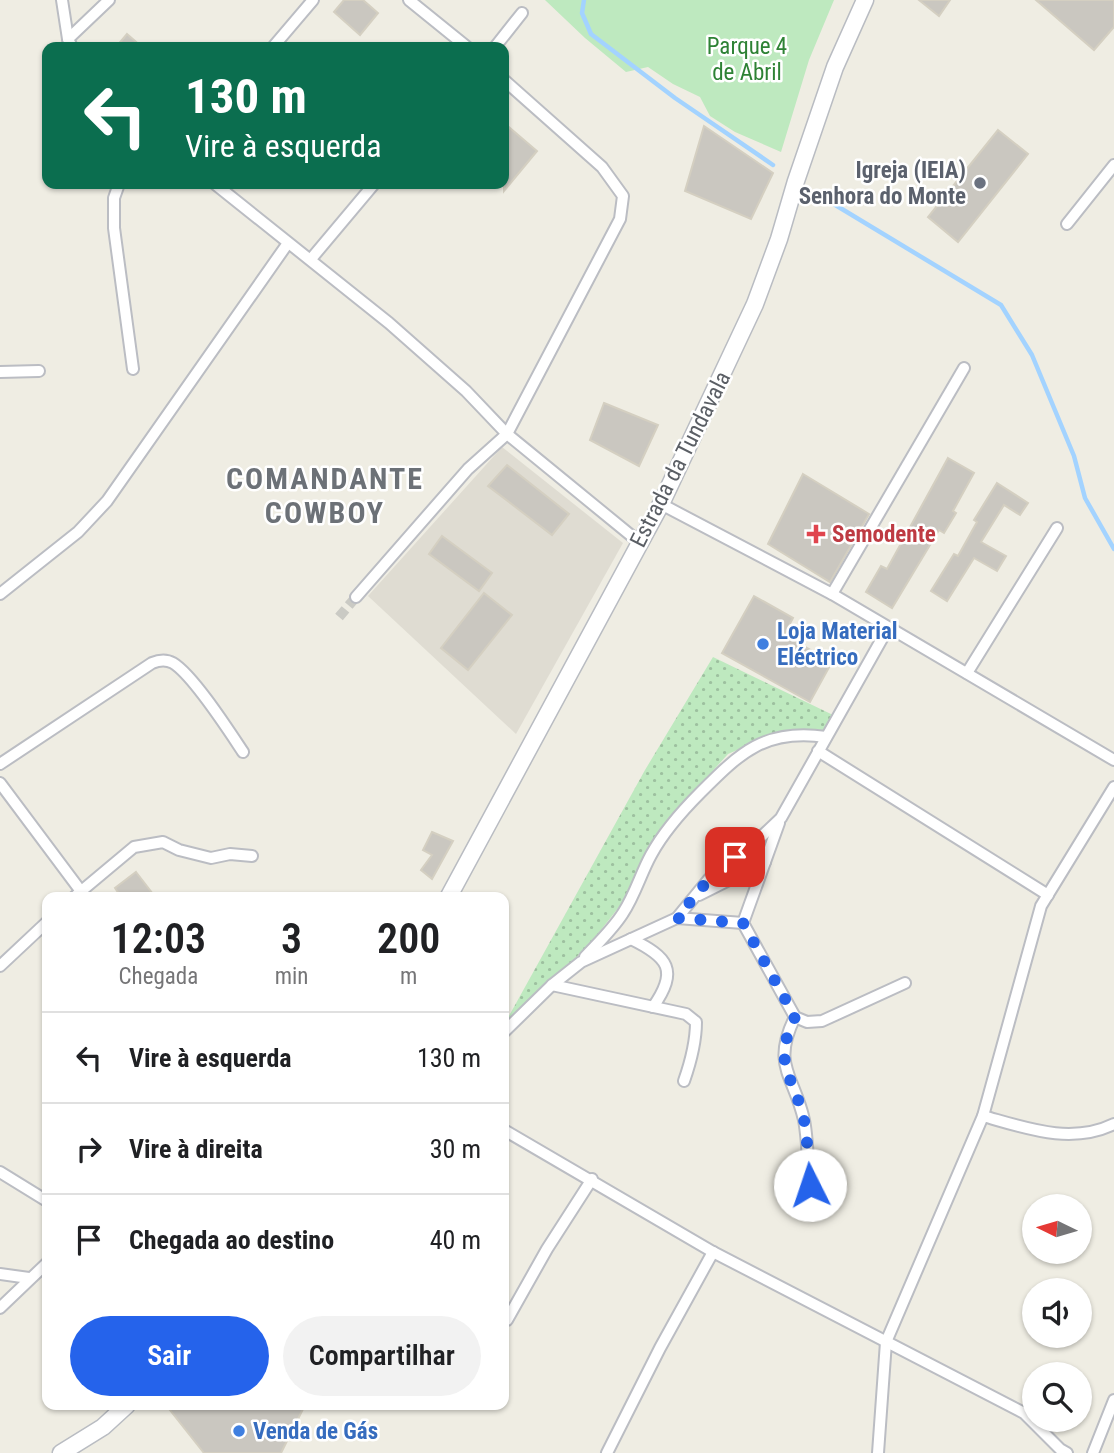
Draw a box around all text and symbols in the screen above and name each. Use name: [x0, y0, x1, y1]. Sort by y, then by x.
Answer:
park label: Parque 4 de Abril: [707, 33, 787, 86]
text: 130 m: [185, 68, 307, 125]
icon: left: [70, 70, 161, 161]
text: Vire à esquerda: [185, 127, 381, 165]
place label: Igreja (IEIA) Senhora do Monte: [799, 157, 966, 210]
marker: Igreja (IEIA) Senhora do Monte: [972, 175, 988, 191]
street label: Estrada da Tundavala: [624, 367, 736, 552]
district label: COMANDANTE COWBOY: [226, 461, 424, 530]
place label: Semodente: [832, 521, 936, 548]
marker: Semodente: [806, 524, 826, 544]
place label: Loja Material Eléctrico: [777, 618, 898, 671]
marker: Loja Material Eléctrico: [755, 636, 771, 652]
pin: [705, 827, 765, 887]
icon: arrive: [716, 838, 754, 876]
text: 12:03: [111, 914, 206, 963]
text: 3: [281, 914, 302, 963]
text: 200: [377, 914, 440, 963]
text: Chegada: [119, 963, 198, 990]
text: min: [275, 963, 308, 990]
text: m: [400, 963, 417, 990]
icon: left: [70, 1039, 108, 1077]
text: Vire à esquerda: [129, 1043, 292, 1073]
text: 130 m: [417, 1043, 481, 1073]
icon: right: [70, 1130, 108, 1168]
text: Vire à direita: [129, 1134, 263, 1164]
text: 30 m: [430, 1134, 481, 1164]
position arrow: [773, 1148, 847, 1222]
north arrow: [1022, 1194, 1092, 1264]
map controls: [1022, 1194, 1092, 1432]
icon: arrive: [70, 1221, 108, 1259]
text: Chegada ao destino: [129, 1225, 334, 1255]
text: 40 m: [430, 1225, 481, 1255]
button: sound: [1022, 1278, 1092, 1348]
button: Sair: [70, 1316, 269, 1396]
button: Compartilhar: [283, 1316, 481, 1396]
button: search: [1022, 1362, 1092, 1432]
place label: Venda de Gás: [253, 1418, 378, 1445]
marker: Venda de Gás: [231, 1423, 247, 1439]

